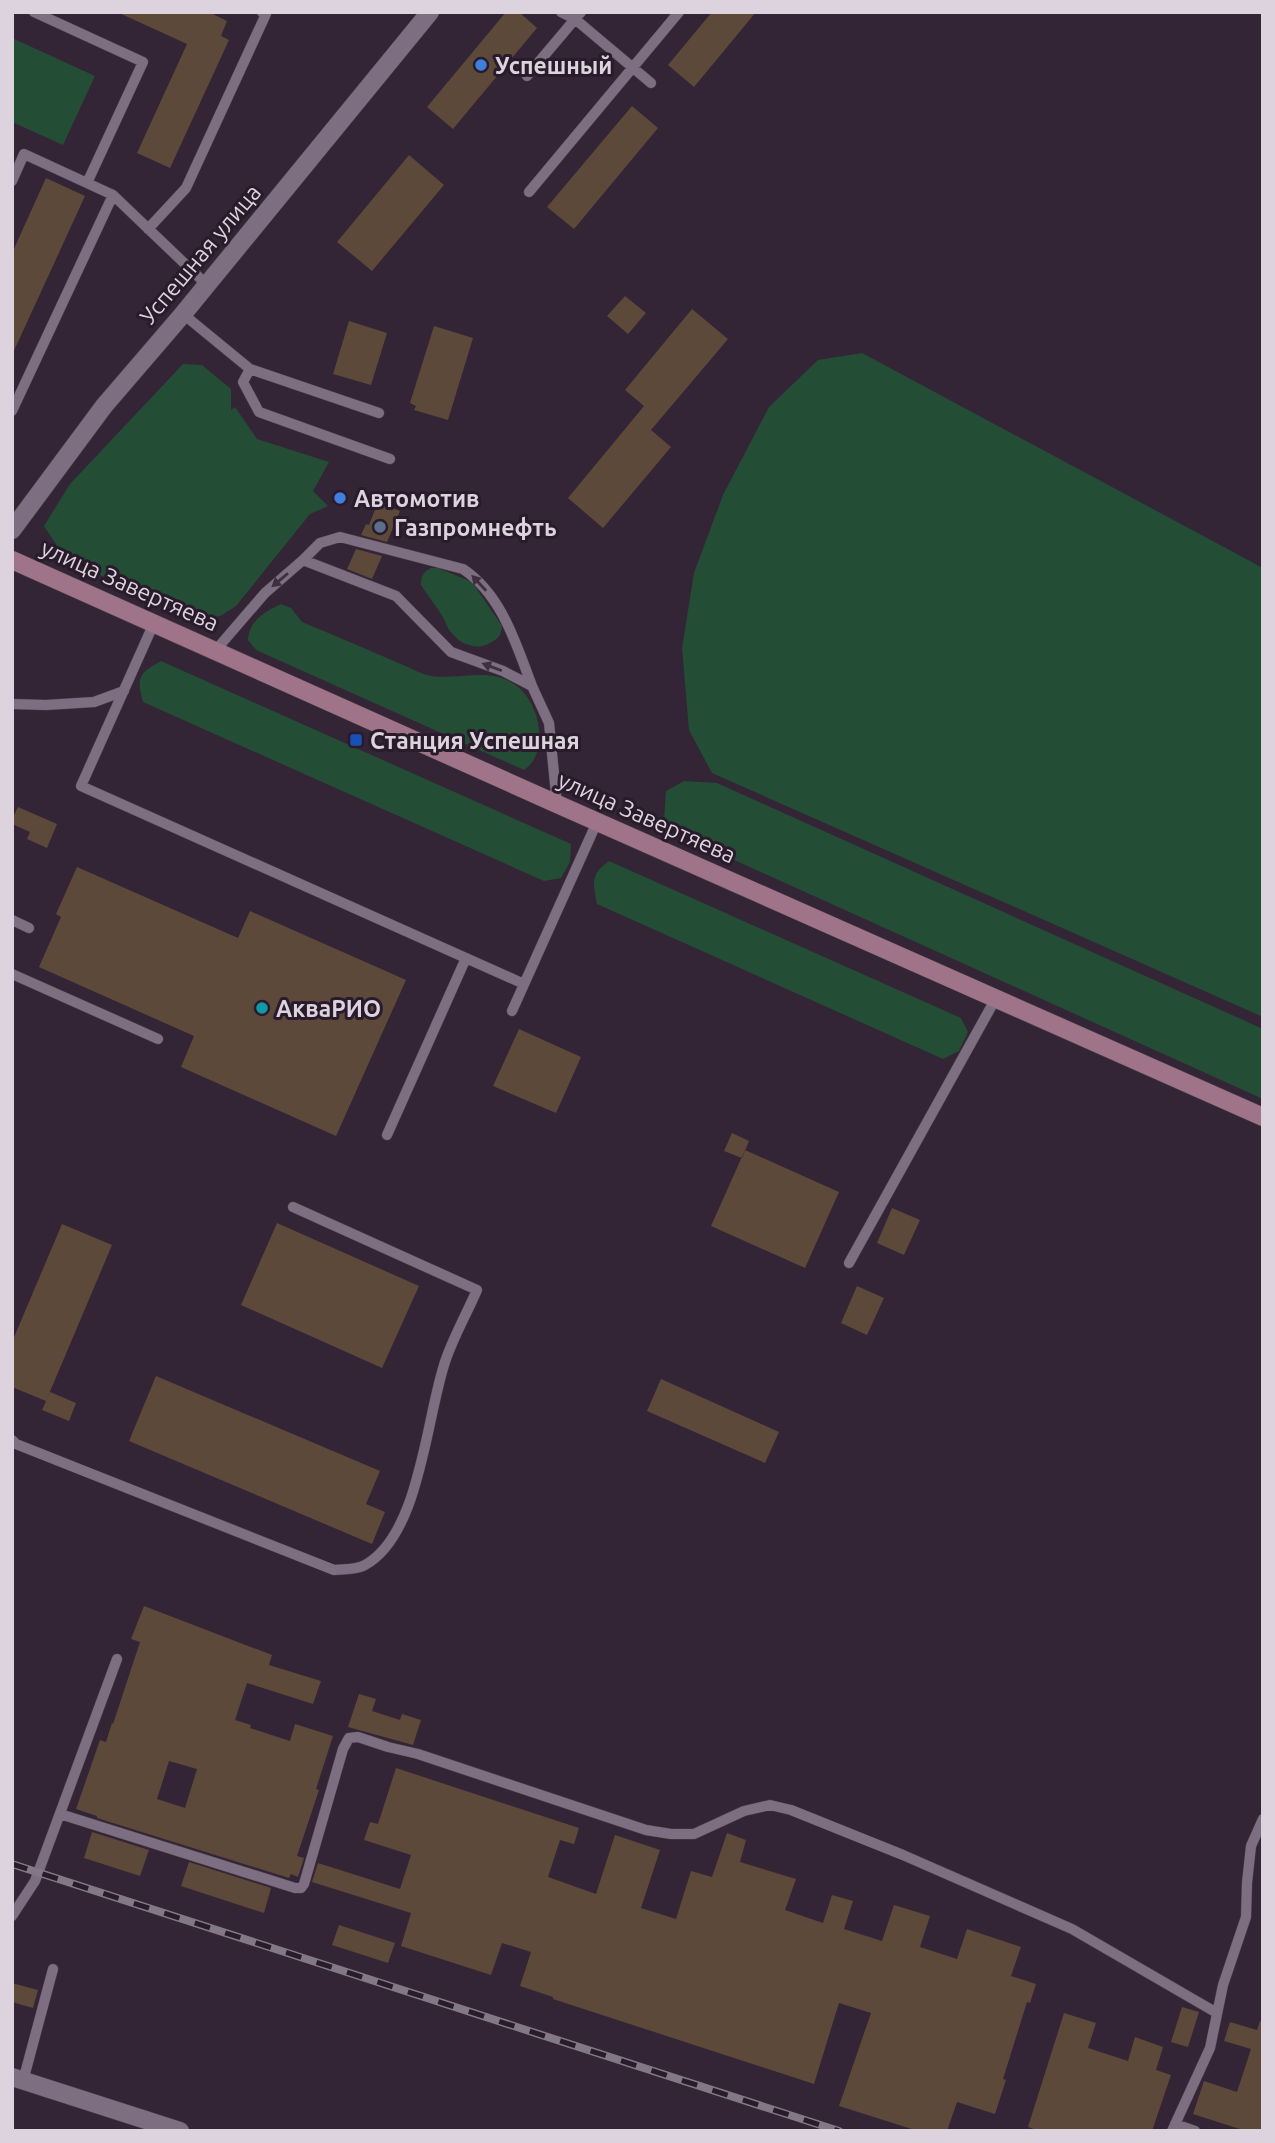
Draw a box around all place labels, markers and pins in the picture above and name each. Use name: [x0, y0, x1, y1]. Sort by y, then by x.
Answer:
place label: Успешный: [495, 53, 612, 78]
marker: Успешный: [473, 57, 489, 73]
place label: Автомотив: [354, 486, 480, 511]
marker: Автомотив: [332, 490, 348, 506]
place label: Газпромнефть: [394, 515, 557, 540]
marker: Газпромнефть: [372, 519, 388, 535]
place label: Станция Успешная: [370, 728, 580, 753]
marker: Станция Успешная: [348, 732, 364, 748]
place label: АкваРИО: [276, 996, 381, 1021]
marker: АкваРИО: [254, 1000, 270, 1016]

